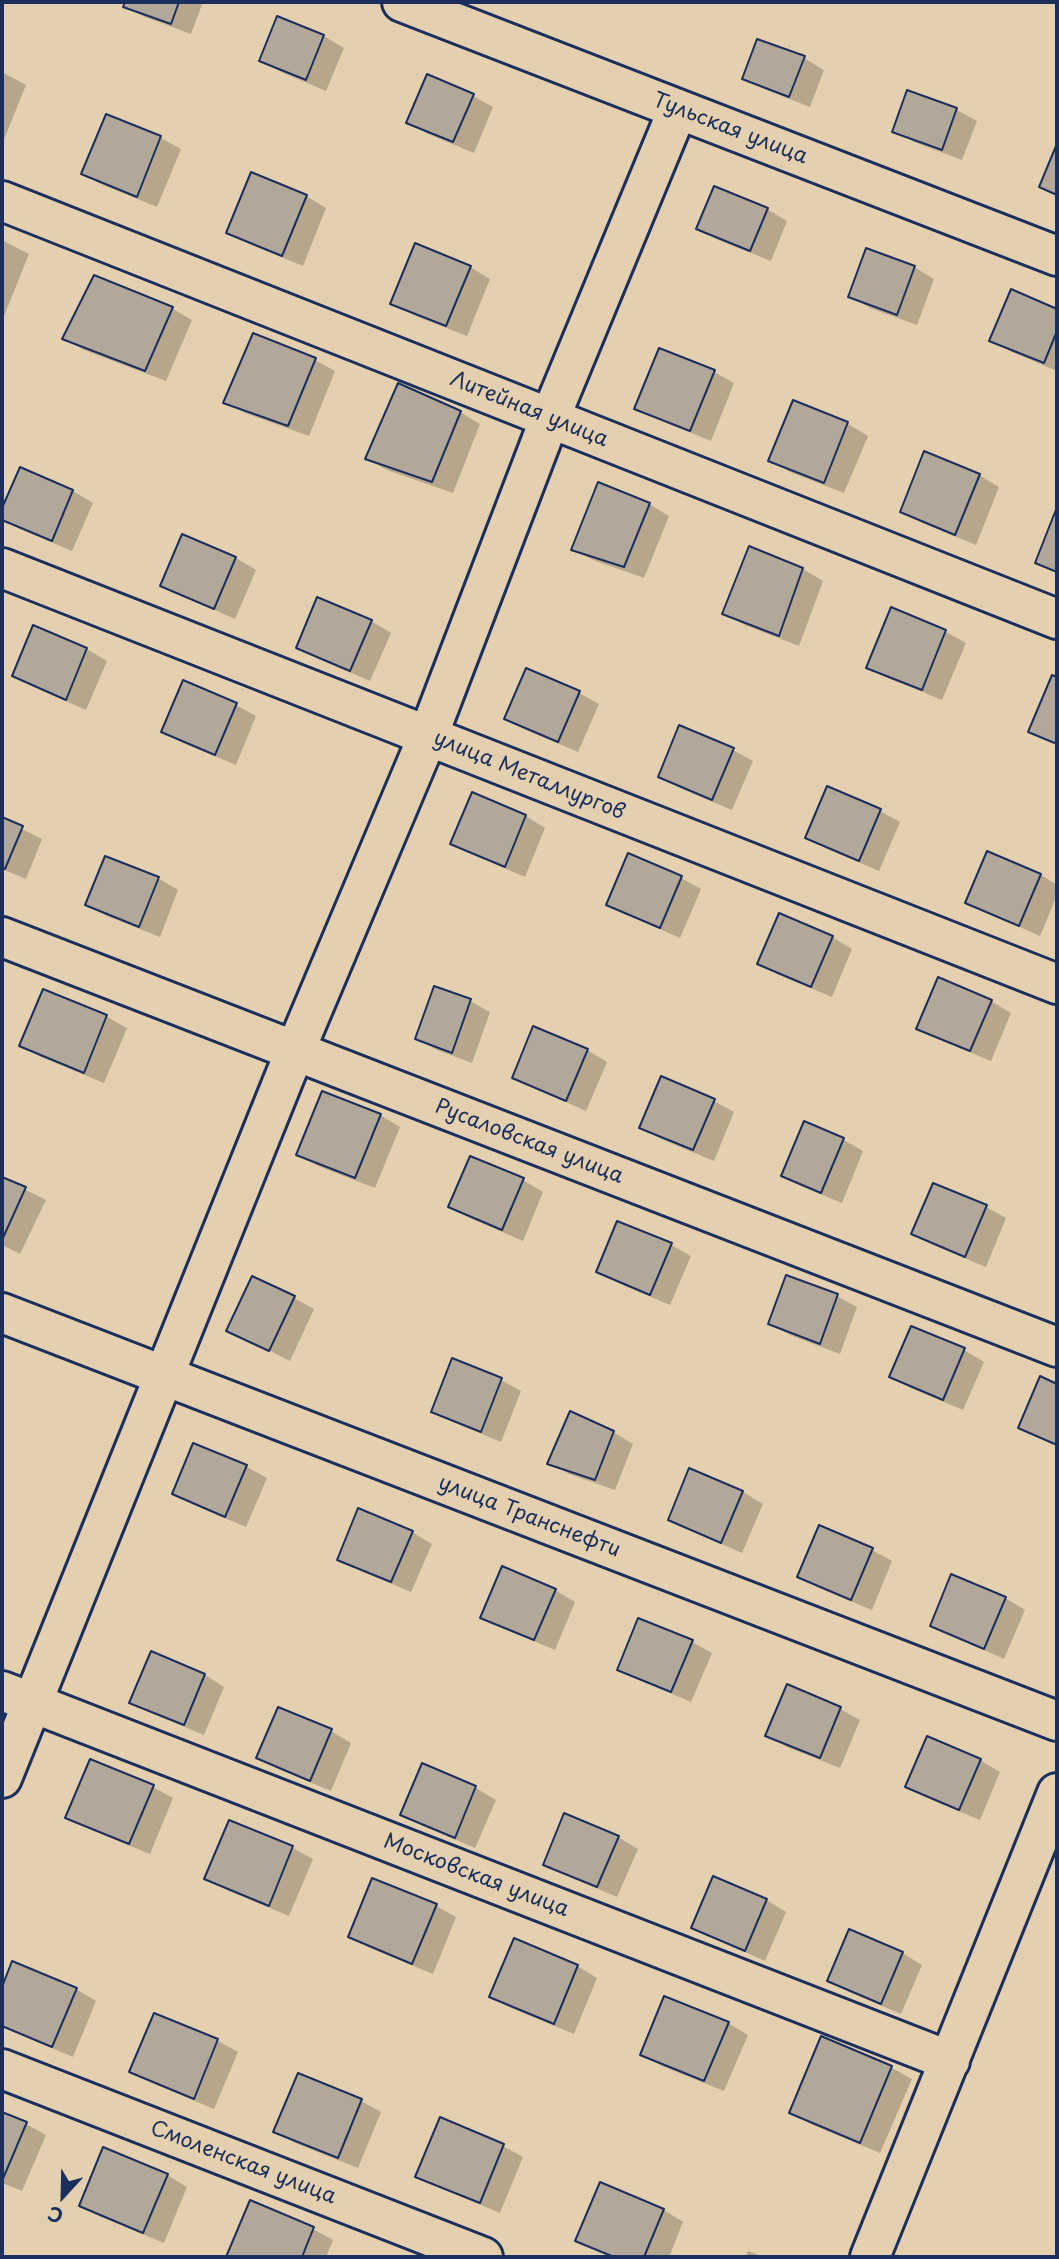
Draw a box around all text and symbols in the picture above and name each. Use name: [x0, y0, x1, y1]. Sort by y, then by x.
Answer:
street label: Тульская улица: [649, 88, 811, 170]
street label: Литейная улица: [446, 367, 612, 453]
street label: улица Металлургов: [430, 726, 628, 826]
street label: Русаловская улица: [431, 1094, 627, 1190]
street label: улица Транснефти: [434, 1471, 624, 1563]
street label: Московская улица: [380, 1829, 572, 1923]
street label: Смоленская улица: [147, 2116, 339, 2210]
north arrow: [28, 2161, 98, 2231]
text: С: [43, 2200, 67, 2231]

